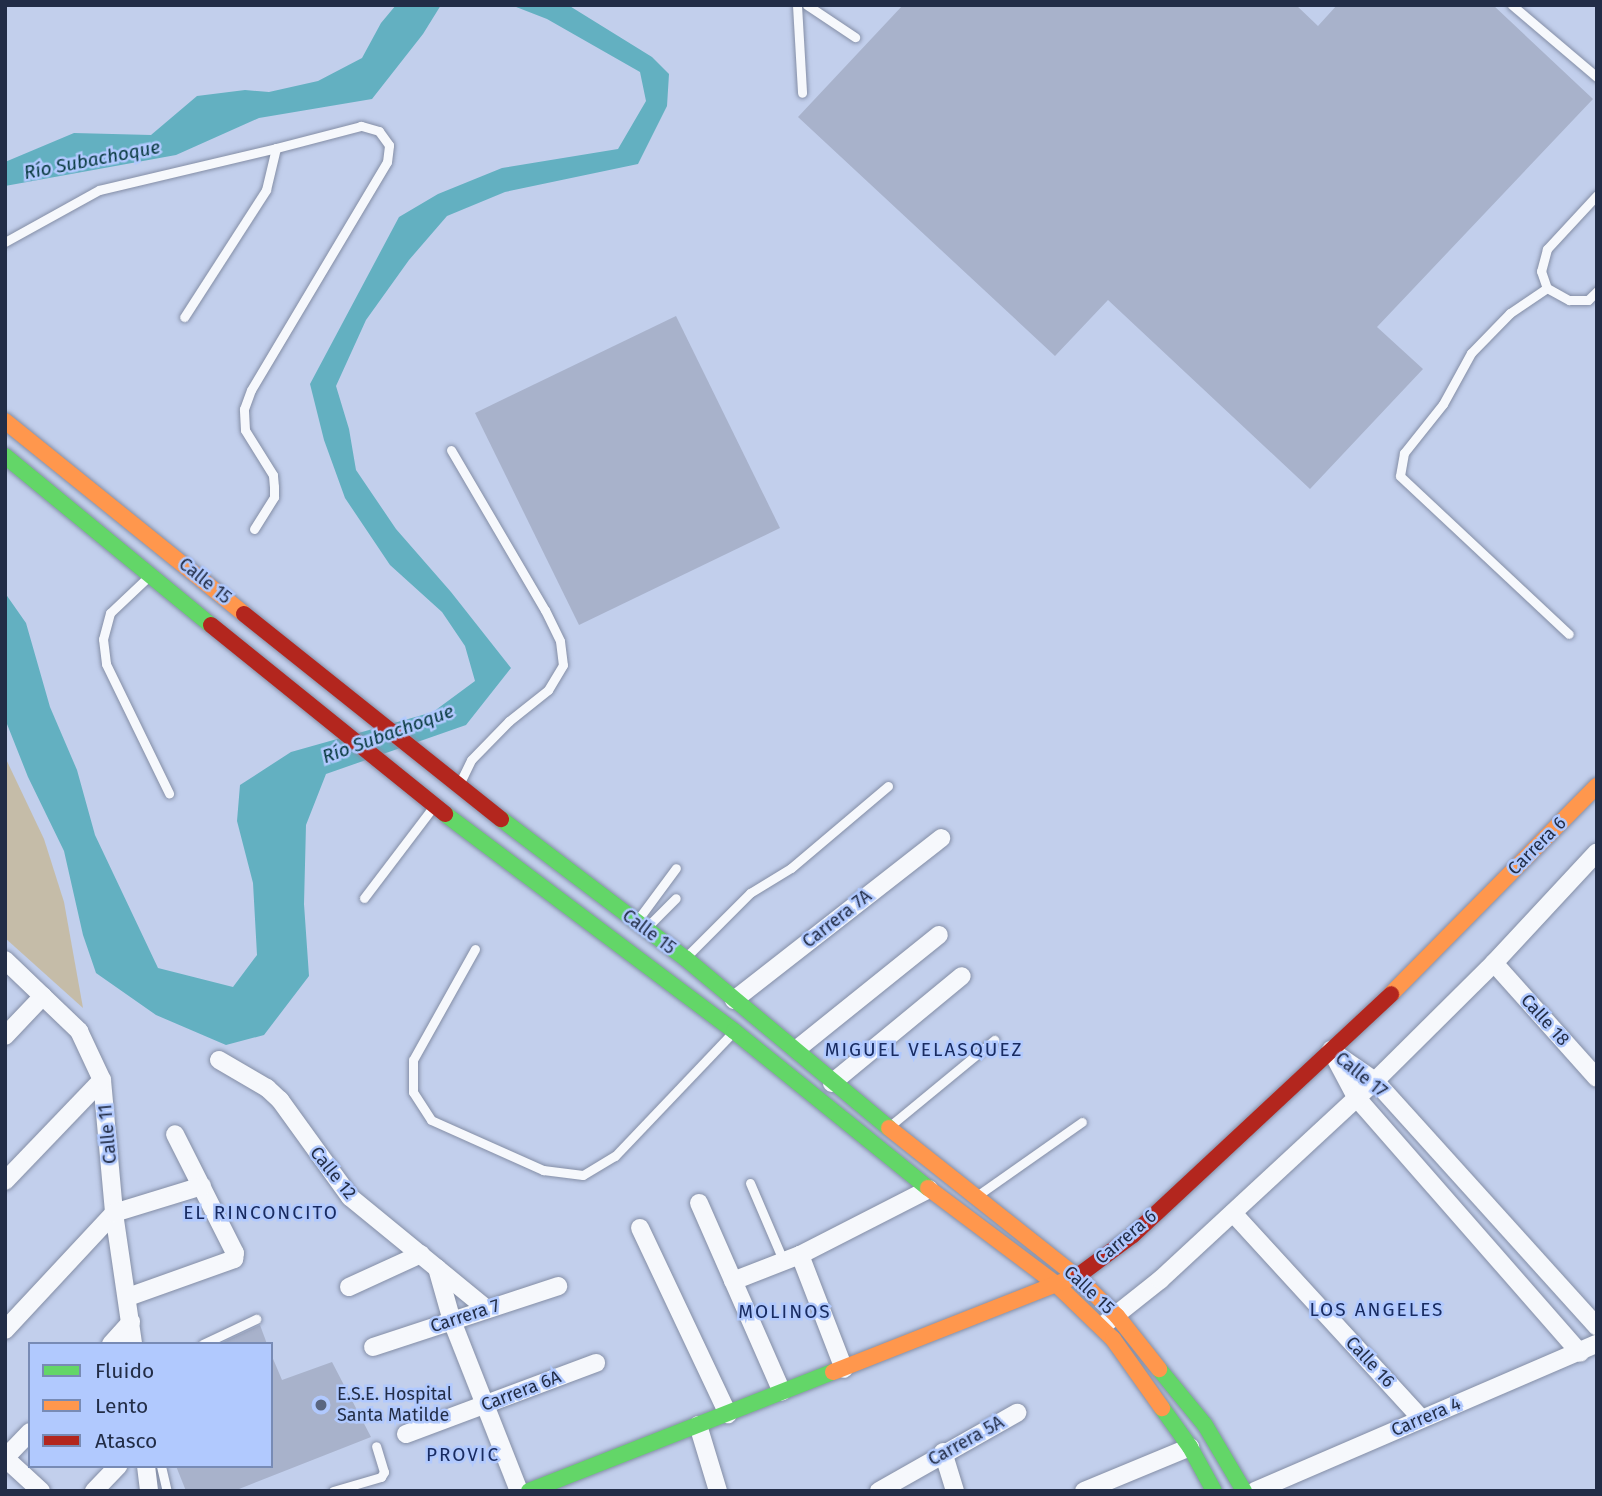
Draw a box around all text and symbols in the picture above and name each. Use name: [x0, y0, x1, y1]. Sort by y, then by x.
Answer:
water label: Río Subachoque: [22, 136, 162, 184]
street label: Calle 15: [174, 553, 236, 609]
water label: Río Subachoque: [319, 700, 457, 768]
street label: Carrera 6: [1503, 812, 1571, 880]
street label: Carrera 7A: [798, 885, 876, 953]
street label: Calle 15: [618, 905, 680, 959]
street label: Calle 18: [1516, 990, 1574, 1050]
district label: MIGUEL VELASQUEZ: [827, 1039, 1021, 1061]
street label: Calle 17: [1331, 1048, 1391, 1102]
street label: Calle 11: [95, 1103, 121, 1165]
street label: Calle 12: [305, 1142, 361, 1204]
district label: EL RINCONCITO: [185, 1202, 337, 1224]
street label: Carrera 6: [1091, 1205, 1161, 1269]
street label: Calle 15: [1059, 1261, 1119, 1319]
street label: Carrera 7: [428, 1295, 502, 1337]
district label: LOS ANGELES: [1311, 1299, 1443, 1321]
district label: MOLINOS: [739, 1301, 831, 1323]
street label: Calle 16: [1341, 1332, 1399, 1392]
legend: [28, 1342, 273, 1468]
text: Fluido: [95, 1358, 154, 1384]
street label: Carrera 6A: [478, 1366, 564, 1416]
place label: E.S.E. Hospital Santa Matilde: [337, 1384, 452, 1426]
text: Lento: [95, 1393, 148, 1419]
street label: Carrera 4: [1388, 1393, 1464, 1441]
marker: E.S.E. Hospital Santa Matilde: [311, 1395, 331, 1415]
street label: Carrera 5A: [924, 1411, 1008, 1471]
text: Atasco: [95, 1428, 157, 1454]
district label: PROVIC: [427, 1444, 499, 1466]

